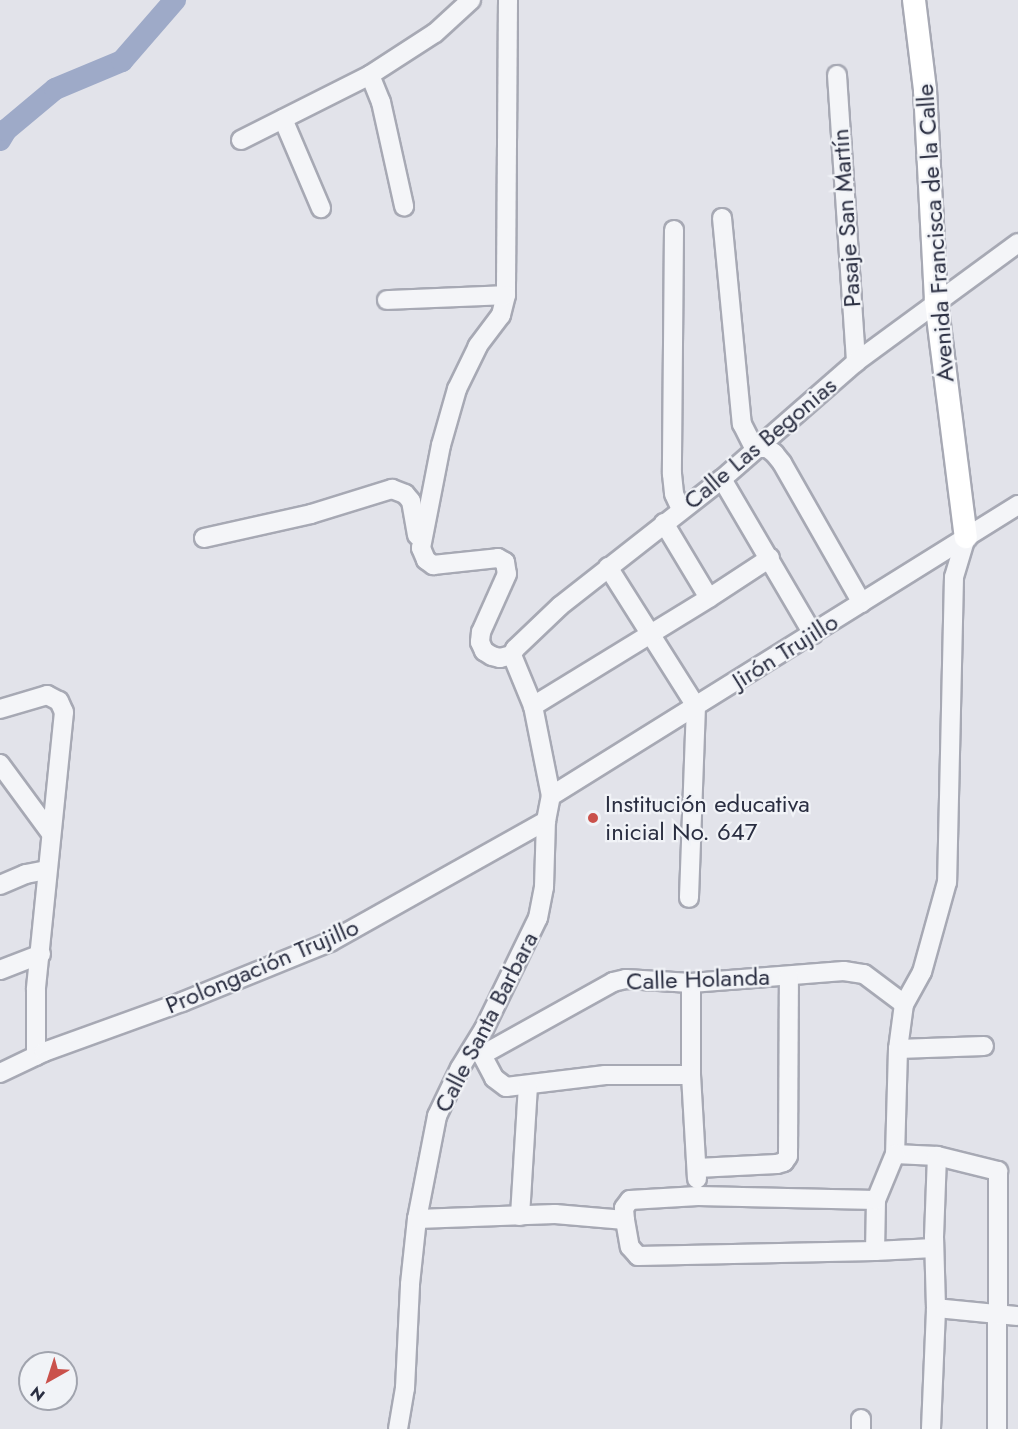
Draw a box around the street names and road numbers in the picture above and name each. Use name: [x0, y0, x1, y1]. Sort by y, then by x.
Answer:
street label: Avenida Francisca de la Calle: [910, 83, 960, 383]
street label: Pasaje San Martín: [825, 128, 867, 308]
street label: Calle Las Begonias: [678, 371, 842, 515]
street label: Jirón Trujillo: [727, 607, 843, 695]
street label: Prolongación Trujillo: [161, 912, 363, 1020]
street label: Calle Santa Barbara: [428, 927, 544, 1117]
street label: Calle Holanda: [626, 962, 770, 996]

